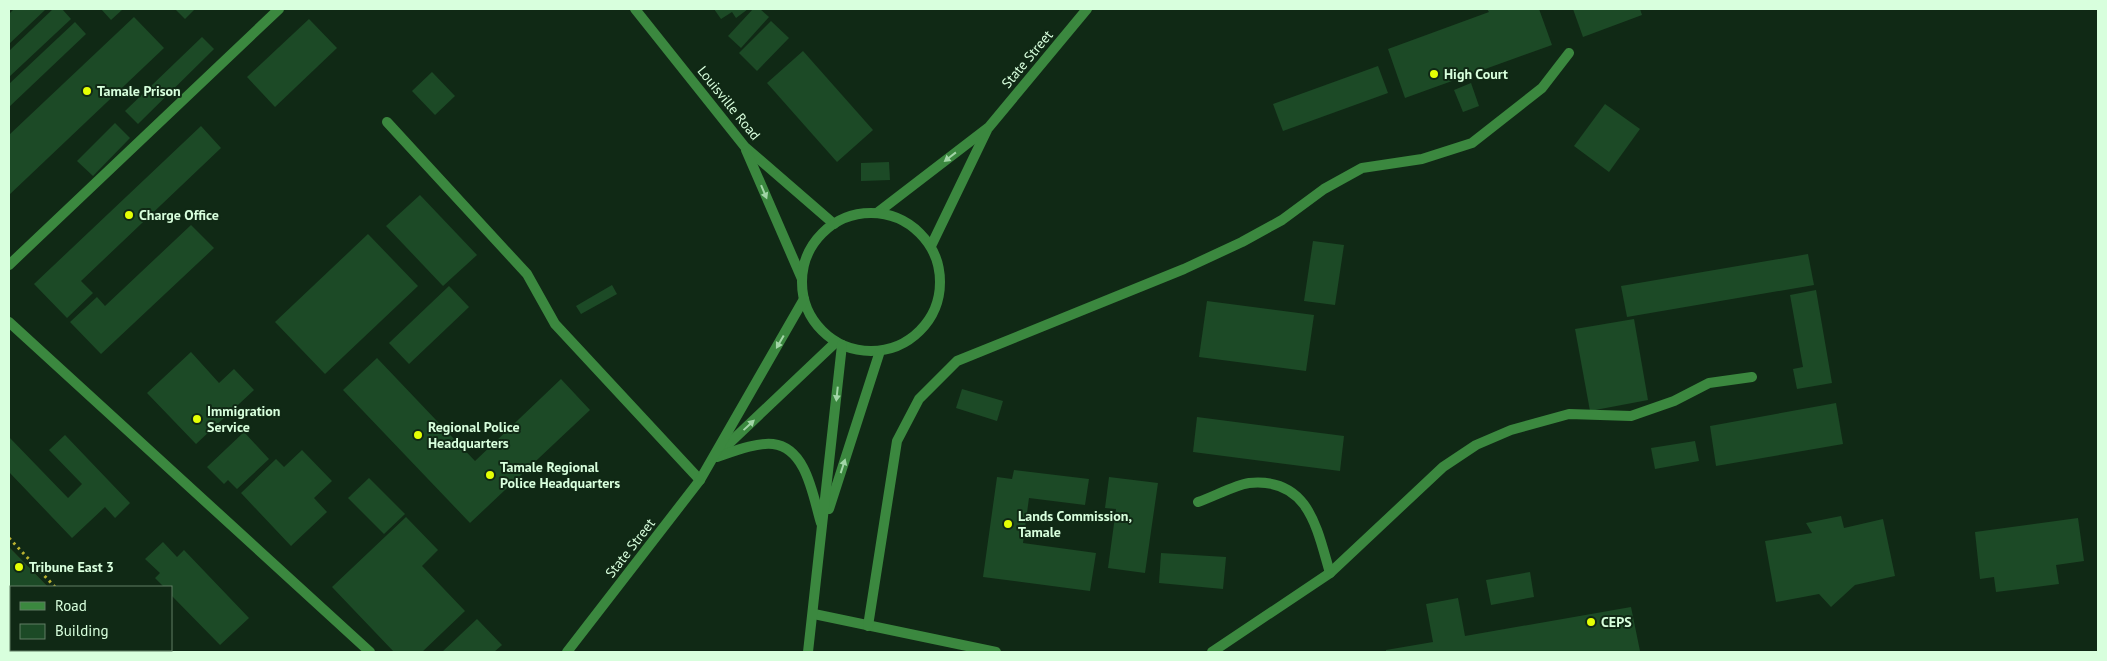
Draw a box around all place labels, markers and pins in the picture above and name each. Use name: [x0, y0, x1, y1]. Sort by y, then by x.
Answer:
place label: High Court: [1444, 65, 1508, 83]
marker: High Court: [1428, 68, 1440, 80]
place label: Tamale Prison: [97, 82, 181, 100]
marker: Tamale Prison: [81, 85, 93, 97]
place label: Charge Office: [139, 206, 219, 224]
marker: Charge Office: [123, 209, 135, 221]
place label: Immigration Service: [207, 402, 280, 436]
marker: Immigration Service: [191, 413, 203, 425]
place label: Regional Police Headquarters: [428, 418, 520, 452]
marker: Regional Police Headquarters: [412, 429, 424, 441]
place label: Tamale Regional Police Headquarters: [500, 458, 620, 492]
marker: Tamale Regional Police Headquarters: [484, 469, 496, 481]
place label: Lands Commission, Tamale: [1018, 507, 1132, 541]
marker: Lands Commission, Tamale: [1002, 518, 1014, 530]
place label: Tribune East 3: [29, 558, 114, 576]
marker: Tribune East 3: [13, 561, 25, 573]
place label: CEPS: [1601, 613, 1632, 631]
marker: CEPS: [1585, 616, 1597, 628]

